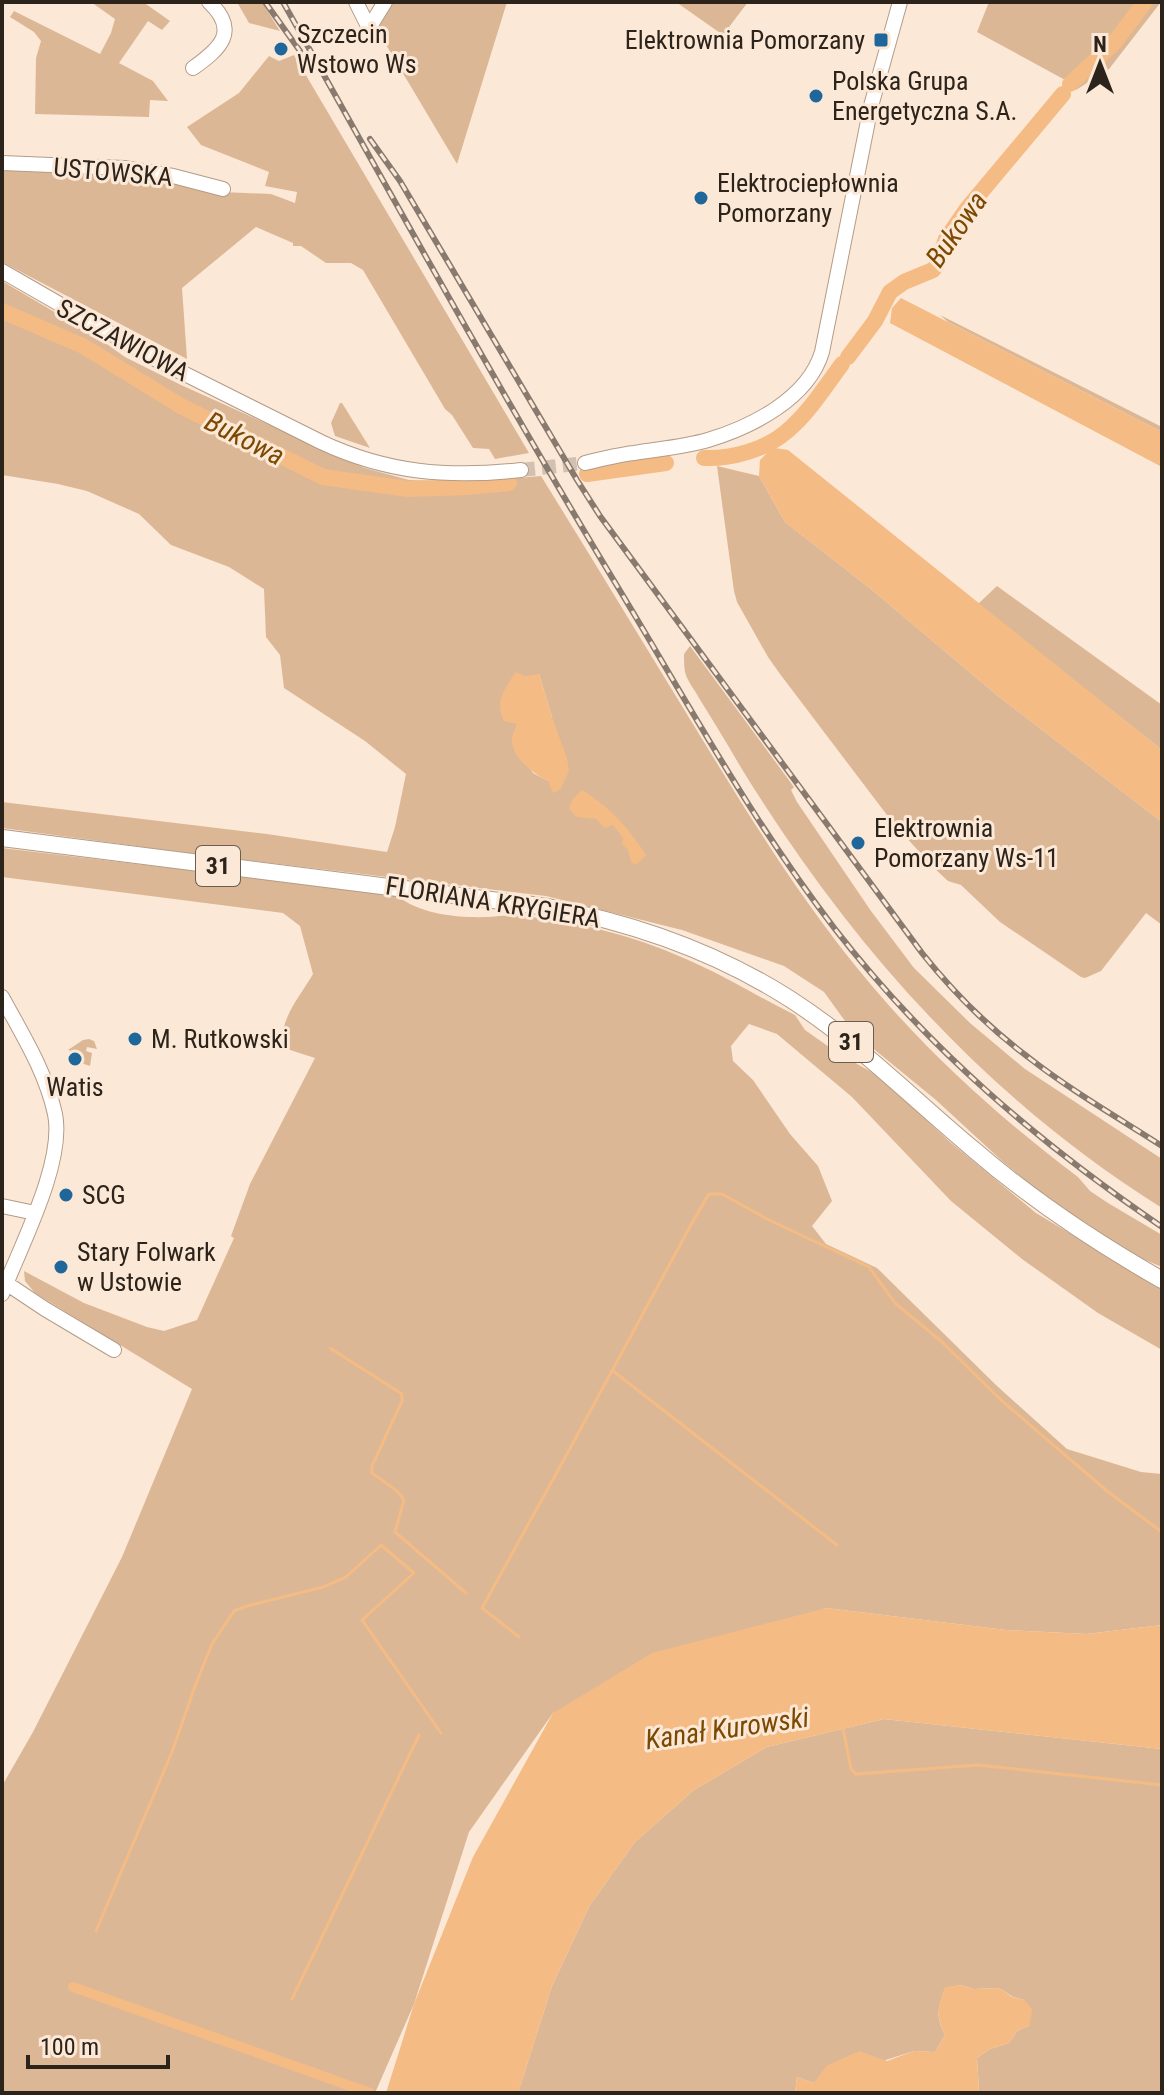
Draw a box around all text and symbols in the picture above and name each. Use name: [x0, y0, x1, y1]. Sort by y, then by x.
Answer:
place label: Szczecin Wstowo Ws: [297, 19, 417, 79]
north arrow: [1060, 24, 1140, 104]
place label: Elektrownia Pomorzany: [625, 25, 865, 55]
marker: Elektrownia Pomorzany: [872, 31, 890, 49]
text: N: [1093, 32, 1107, 57]
marker: Szczecin Wstowo Ws: [272, 40, 290, 58]
place label: Polska Grupa Energetyczna S.A.: [832, 66, 1017, 126]
marker: Polska Grupa Energetyczna S.A.: [807, 87, 825, 105]
street label: USTOWSKA: [52, 152, 174, 192]
place label: Elektrociepłownia Pomorzany: [717, 168, 899, 228]
water label: Bukowa: [919, 185, 994, 273]
marker: Elektrociepłownia Pomorzany: [692, 189, 710, 207]
street label: SZCZAWIOWA: [52, 293, 194, 387]
water label: Bukowa: [200, 405, 290, 472]
place label: Elektrownia Pomorzany Ws-11: [874, 813, 1059, 873]
marker: Elektrownia Pomorzany Ws-11: [849, 834, 867, 852]
road number: 31: [196, 846, 240, 886]
street label: FLORIANA KRYGIERA: [384, 870, 602, 934]
road number: 31: [829, 1022, 873, 1062]
place label: M. Rutkowski: [151, 1024, 289, 1054]
marker: M. Rutkowski: [126, 1030, 144, 1048]
marker: Watis: [66, 1050, 84, 1068]
place label: Watis: [46, 1072, 104, 1102]
place label: SCG: [82, 1180, 126, 1210]
marker: SCG: [57, 1186, 75, 1204]
place label: Stary Folwark w Ustowie: [77, 1237, 216, 1297]
marker: Stary Folwark w Ustowie: [52, 1258, 70, 1276]
water label: Kanał Kurowski: [643, 1701, 812, 1756]
scale bar: [28, 2019, 168, 2069]
text: 100 m: [40, 2033, 99, 2061]

